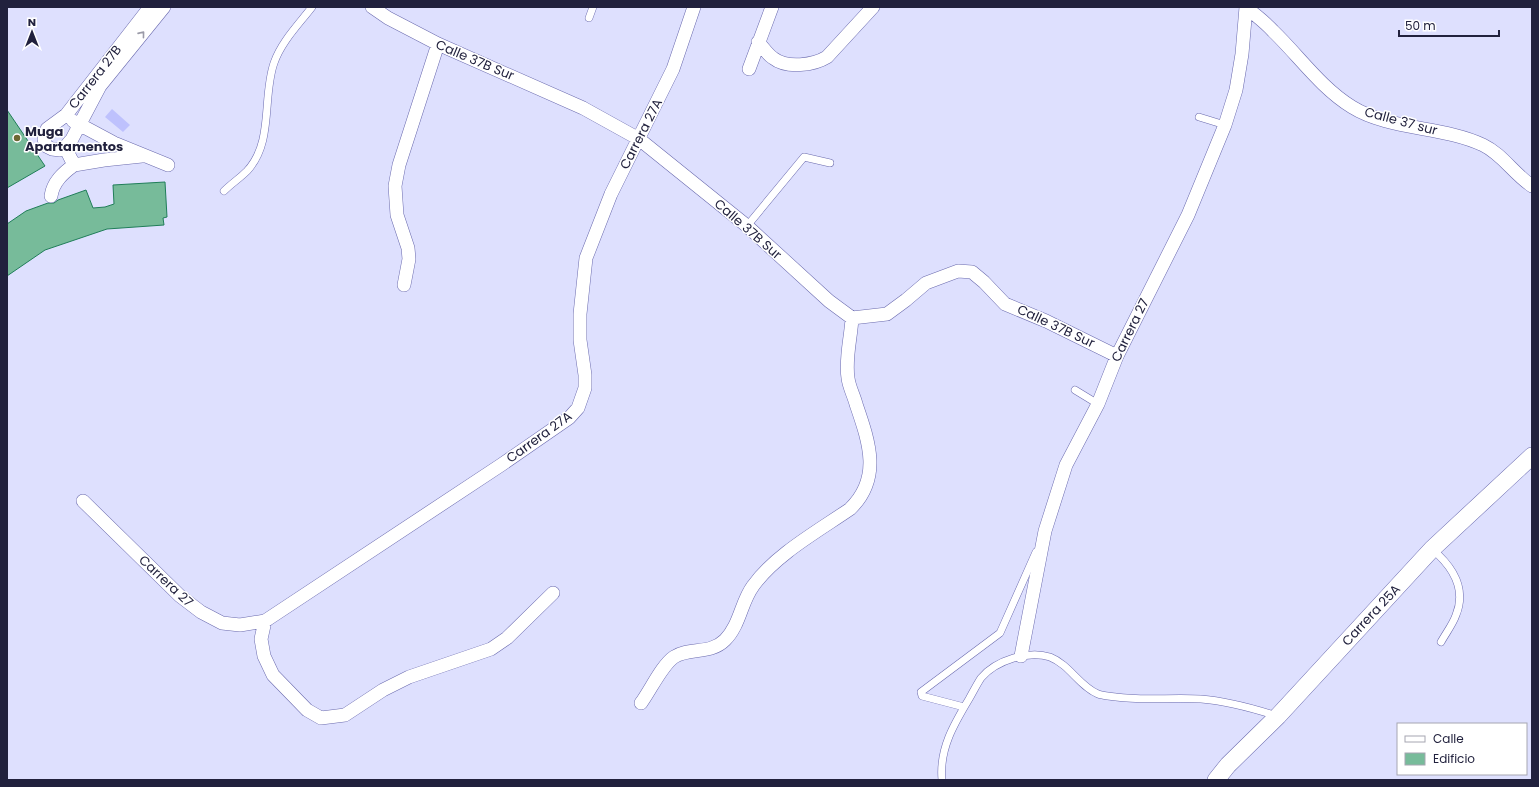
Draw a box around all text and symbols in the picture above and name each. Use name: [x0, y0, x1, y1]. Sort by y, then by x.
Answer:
north arrow: [12, 12, 52, 52]
scale bar: [1399, 12, 1499, 38]
text: N: [28, 14, 36, 30]
text: 50 m: [1405, 17, 1436, 34]
one-way arrow: [137, 31, 144, 39]
street label: Calle 37B Sur: [433, 35, 517, 85]
street label: Carrera 27B: [64, 41, 126, 113]
street label: Carrera 27A: [615, 95, 667, 173]
street label: Calle 37 sur: [1362, 102, 1440, 140]
place label: Muga Apartamentos: [25, 122, 123, 156]
marker: Muga Apartamentos: [12, 133, 22, 143]
street label: Calle 37B Sur: [710, 194, 786, 264]
street label: Carrera 27: [1106, 295, 1154, 365]
street label: Calle 37B Sur: [1014, 300, 1098, 352]
street label: Carrera 27A: [502, 407, 576, 467]
street label: Carrera 27: [135, 551, 197, 611]
street label: Carrera 25A: [1337, 580, 1405, 650]
legend: [1397, 723, 1527, 775]
text: Calle: [1433, 730, 1464, 747]
text: Edificio: [1433, 750, 1475, 767]

